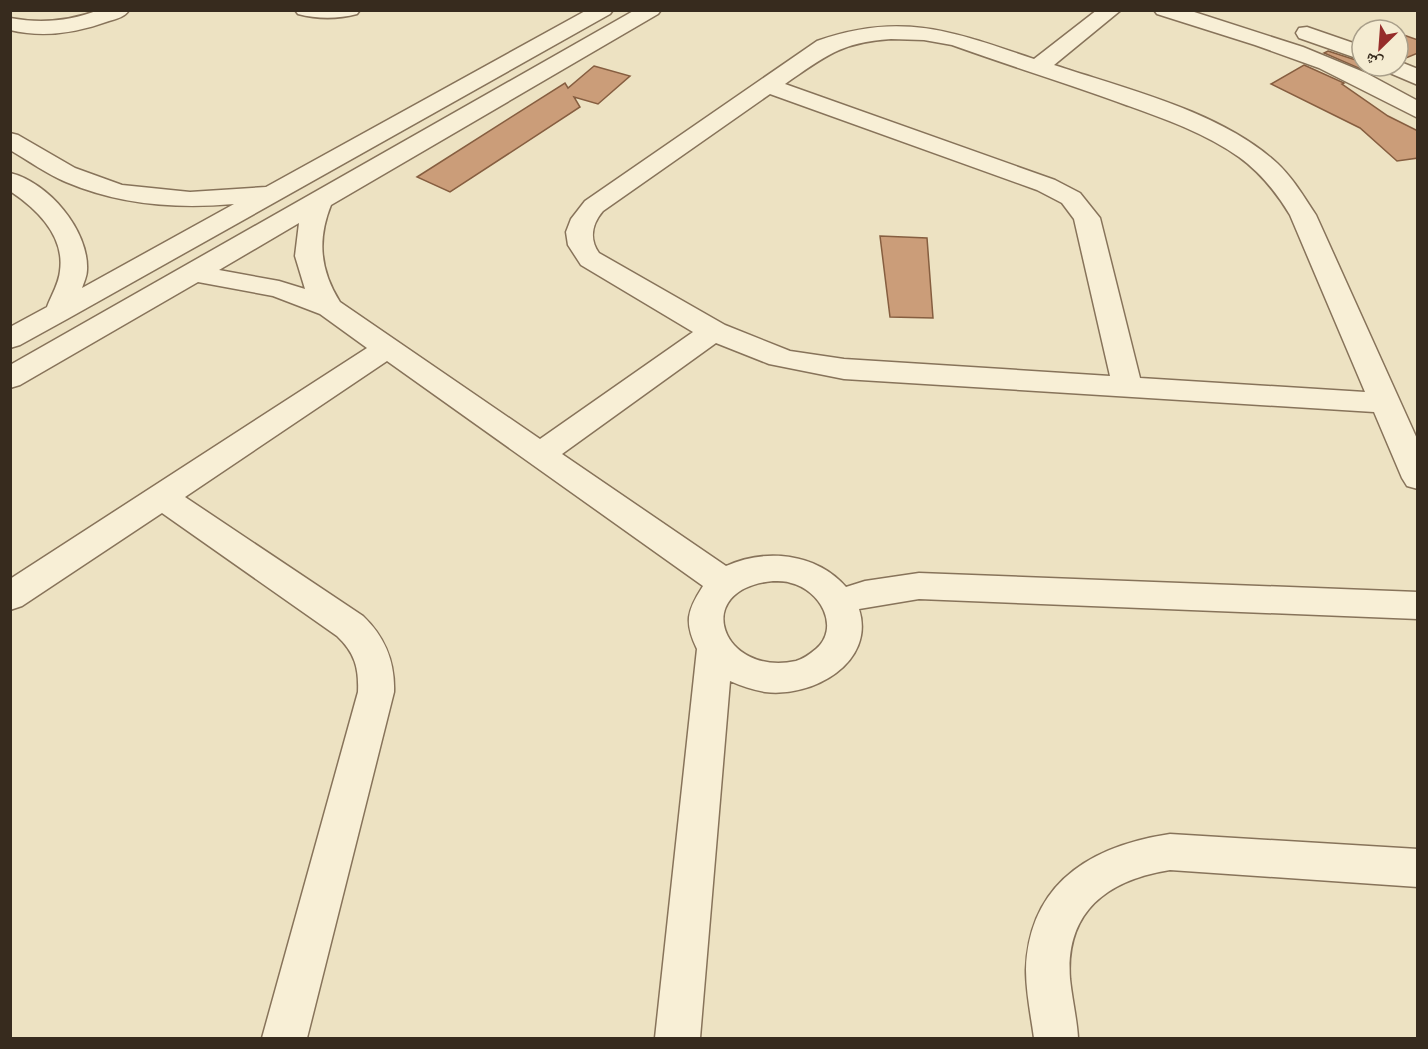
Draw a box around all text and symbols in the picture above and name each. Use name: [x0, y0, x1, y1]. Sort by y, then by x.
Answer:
north arrow: [1350, 18, 1410, 78]
text: ش: [1363, 49, 1386, 72]

